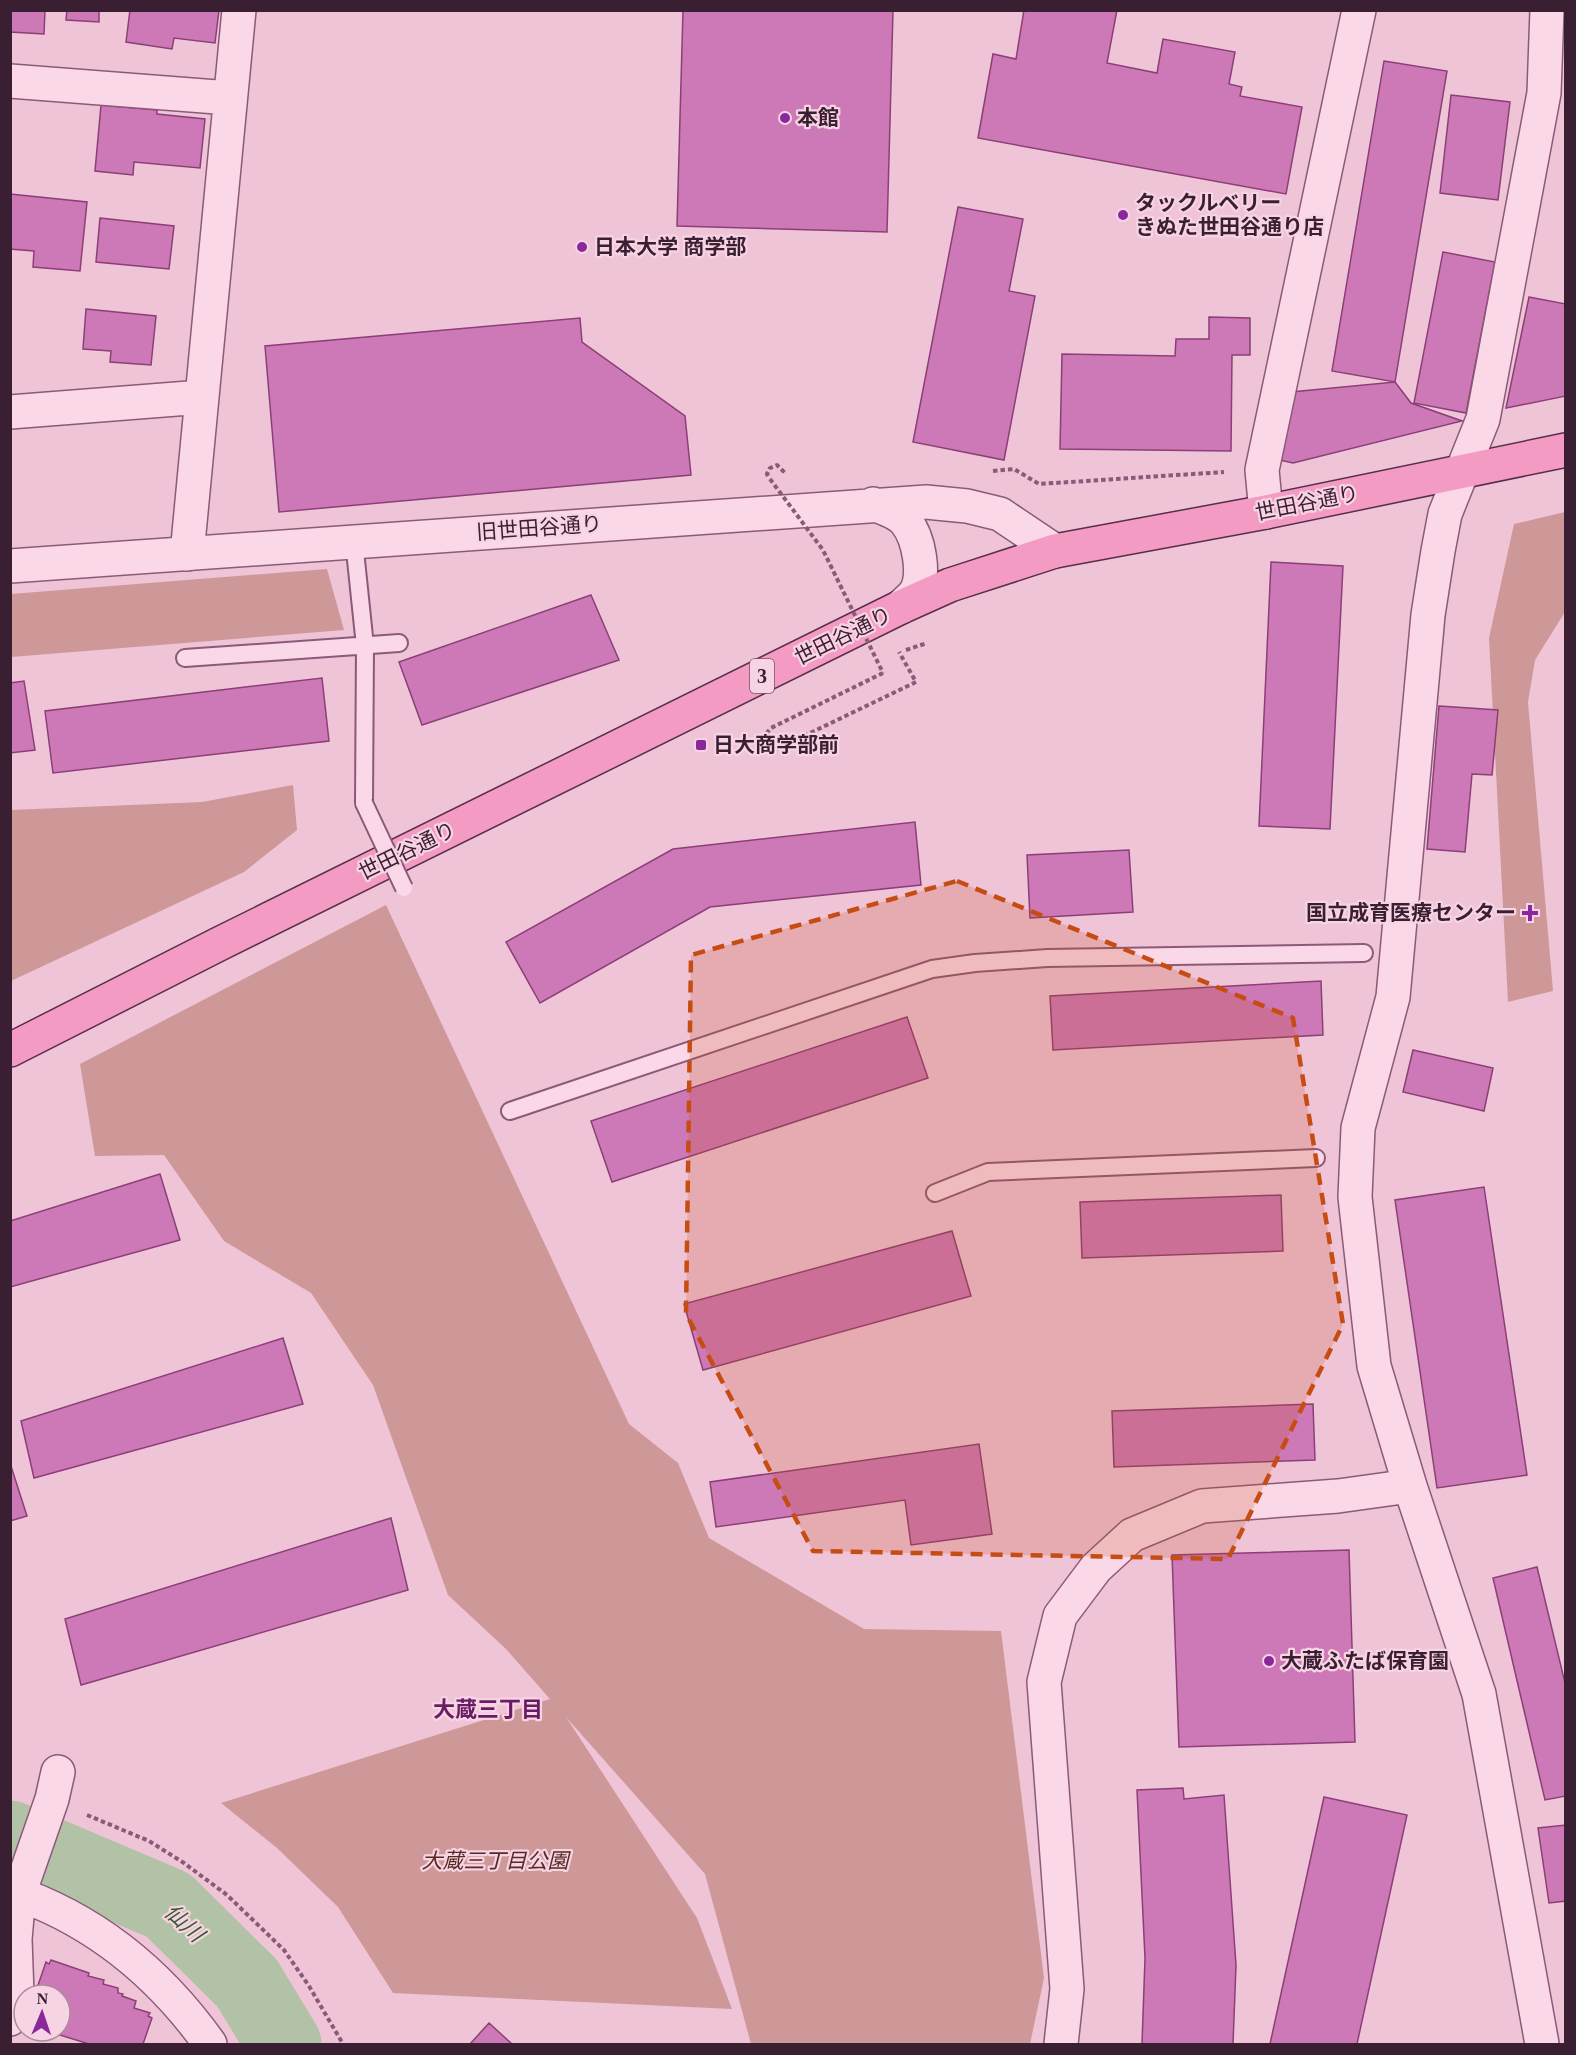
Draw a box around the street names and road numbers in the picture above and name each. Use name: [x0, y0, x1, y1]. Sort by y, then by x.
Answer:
street label: 世田谷通り: [1253, 481, 1361, 525]
street label: 旧世田谷通り: [475, 512, 603, 544]
street label: 世田谷通り: [791, 602, 895, 670]
road number: 3: [750, 659, 774, 693]
street label: 世田谷通り: [355, 817, 459, 885]

